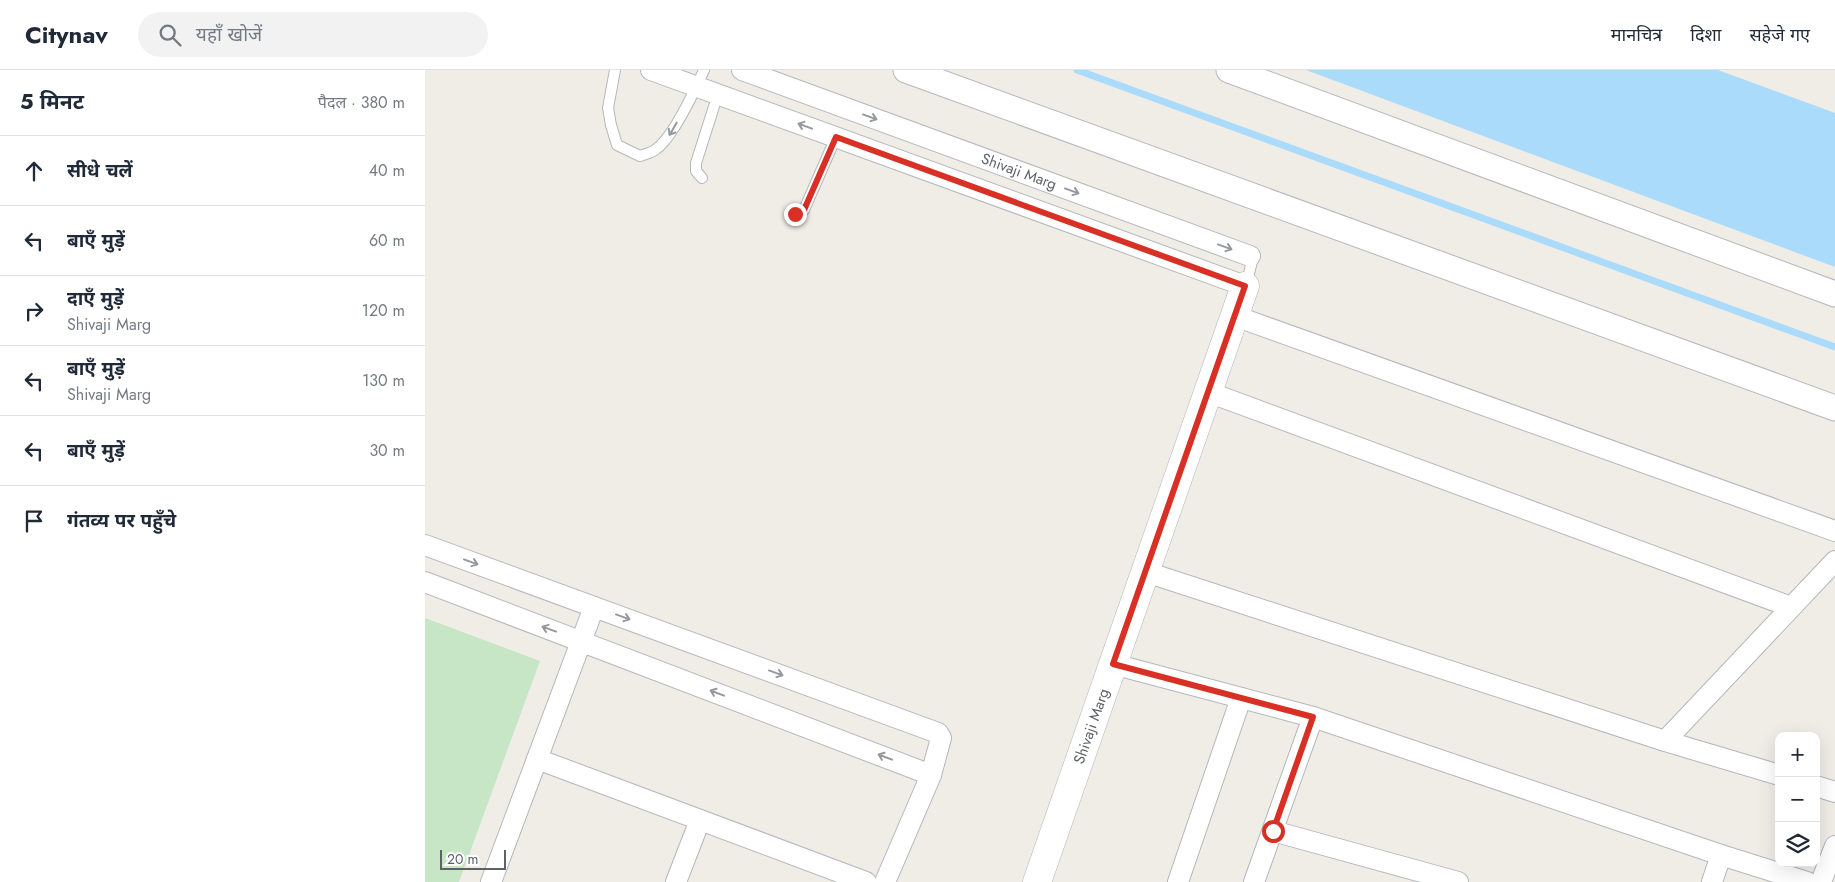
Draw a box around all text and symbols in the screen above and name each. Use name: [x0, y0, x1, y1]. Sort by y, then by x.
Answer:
search box: [138, 12, 488, 57]
text: Citynav: [25, 17, 108, 52]
icon: search: [156, 21, 184, 49]
text: यहाँ खोजें: [196, 21, 262, 48]
text: मानचित्र: [1611, 22, 1662, 48]
text: दिशा: [1690, 22, 1721, 48]
text: सहेजे गए: [1749, 22, 1810, 48]
text: 5 मिनट: [20, 87, 84, 117]
text: पैदल · 380 m: [318, 91, 405, 114]
one-way arrow: [862, 113, 878, 122]
one-way arrow: [667, 121, 677, 136]
one-way arrow: [798, 121, 813, 130]
street label: Shivaji Marg: [978, 148, 1060, 195]
icon: ahead: [20, 157, 48, 185]
text: सीधे चलें: [67, 157, 133, 184]
text: 40 m: [369, 159, 405, 182]
one-way arrow: [1064, 187, 1079, 196]
route end: [784, 203, 807, 226]
icon: left: [20, 227, 48, 255]
text: बाएँ मुड़ें: [67, 227, 125, 254]
text: 60 m: [369, 229, 405, 252]
one-way arrow: [1217, 243, 1232, 252]
text: दाएँ मुड़ें: [67, 285, 124, 312]
icon: right: [20, 297, 48, 325]
text: 120 m: [362, 299, 405, 322]
text: Shivaji Marg: [67, 313, 151, 336]
text: बाएँ मुड़ें: [67, 355, 125, 382]
icon: left: [20, 367, 48, 395]
text: 130 m: [362, 369, 405, 392]
text: Shivaji Marg: [67, 383, 151, 406]
icon: left: [20, 437, 48, 465]
text: बाएँ मुड़ें: [67, 437, 125, 464]
text: 30 m: [369, 439, 405, 462]
icon: arrive: [20, 507, 48, 535]
text: गंतव्य पर पहुँचे: [67, 507, 176, 534]
one-way arrow: [463, 558, 478, 567]
one-way arrow: [615, 613, 631, 622]
one-way arrow: [542, 624, 557, 633]
one-way arrow: [768, 669, 783, 678]
street label: Shivaji Marg: [1068, 685, 1115, 767]
one-way arrow: [710, 688, 726, 697]
map controls: [1775, 732, 1820, 867]
button: +: [1775, 732, 1820, 777]
one-way arrow: [878, 752, 894, 761]
button: −: [1775, 777, 1820, 822]
route start: [1262, 820, 1285, 843]
button: layers: [1775, 822, 1820, 867]
scale bar: [440, 847, 506, 870]
text: 20 m: [447, 849, 479, 869]

